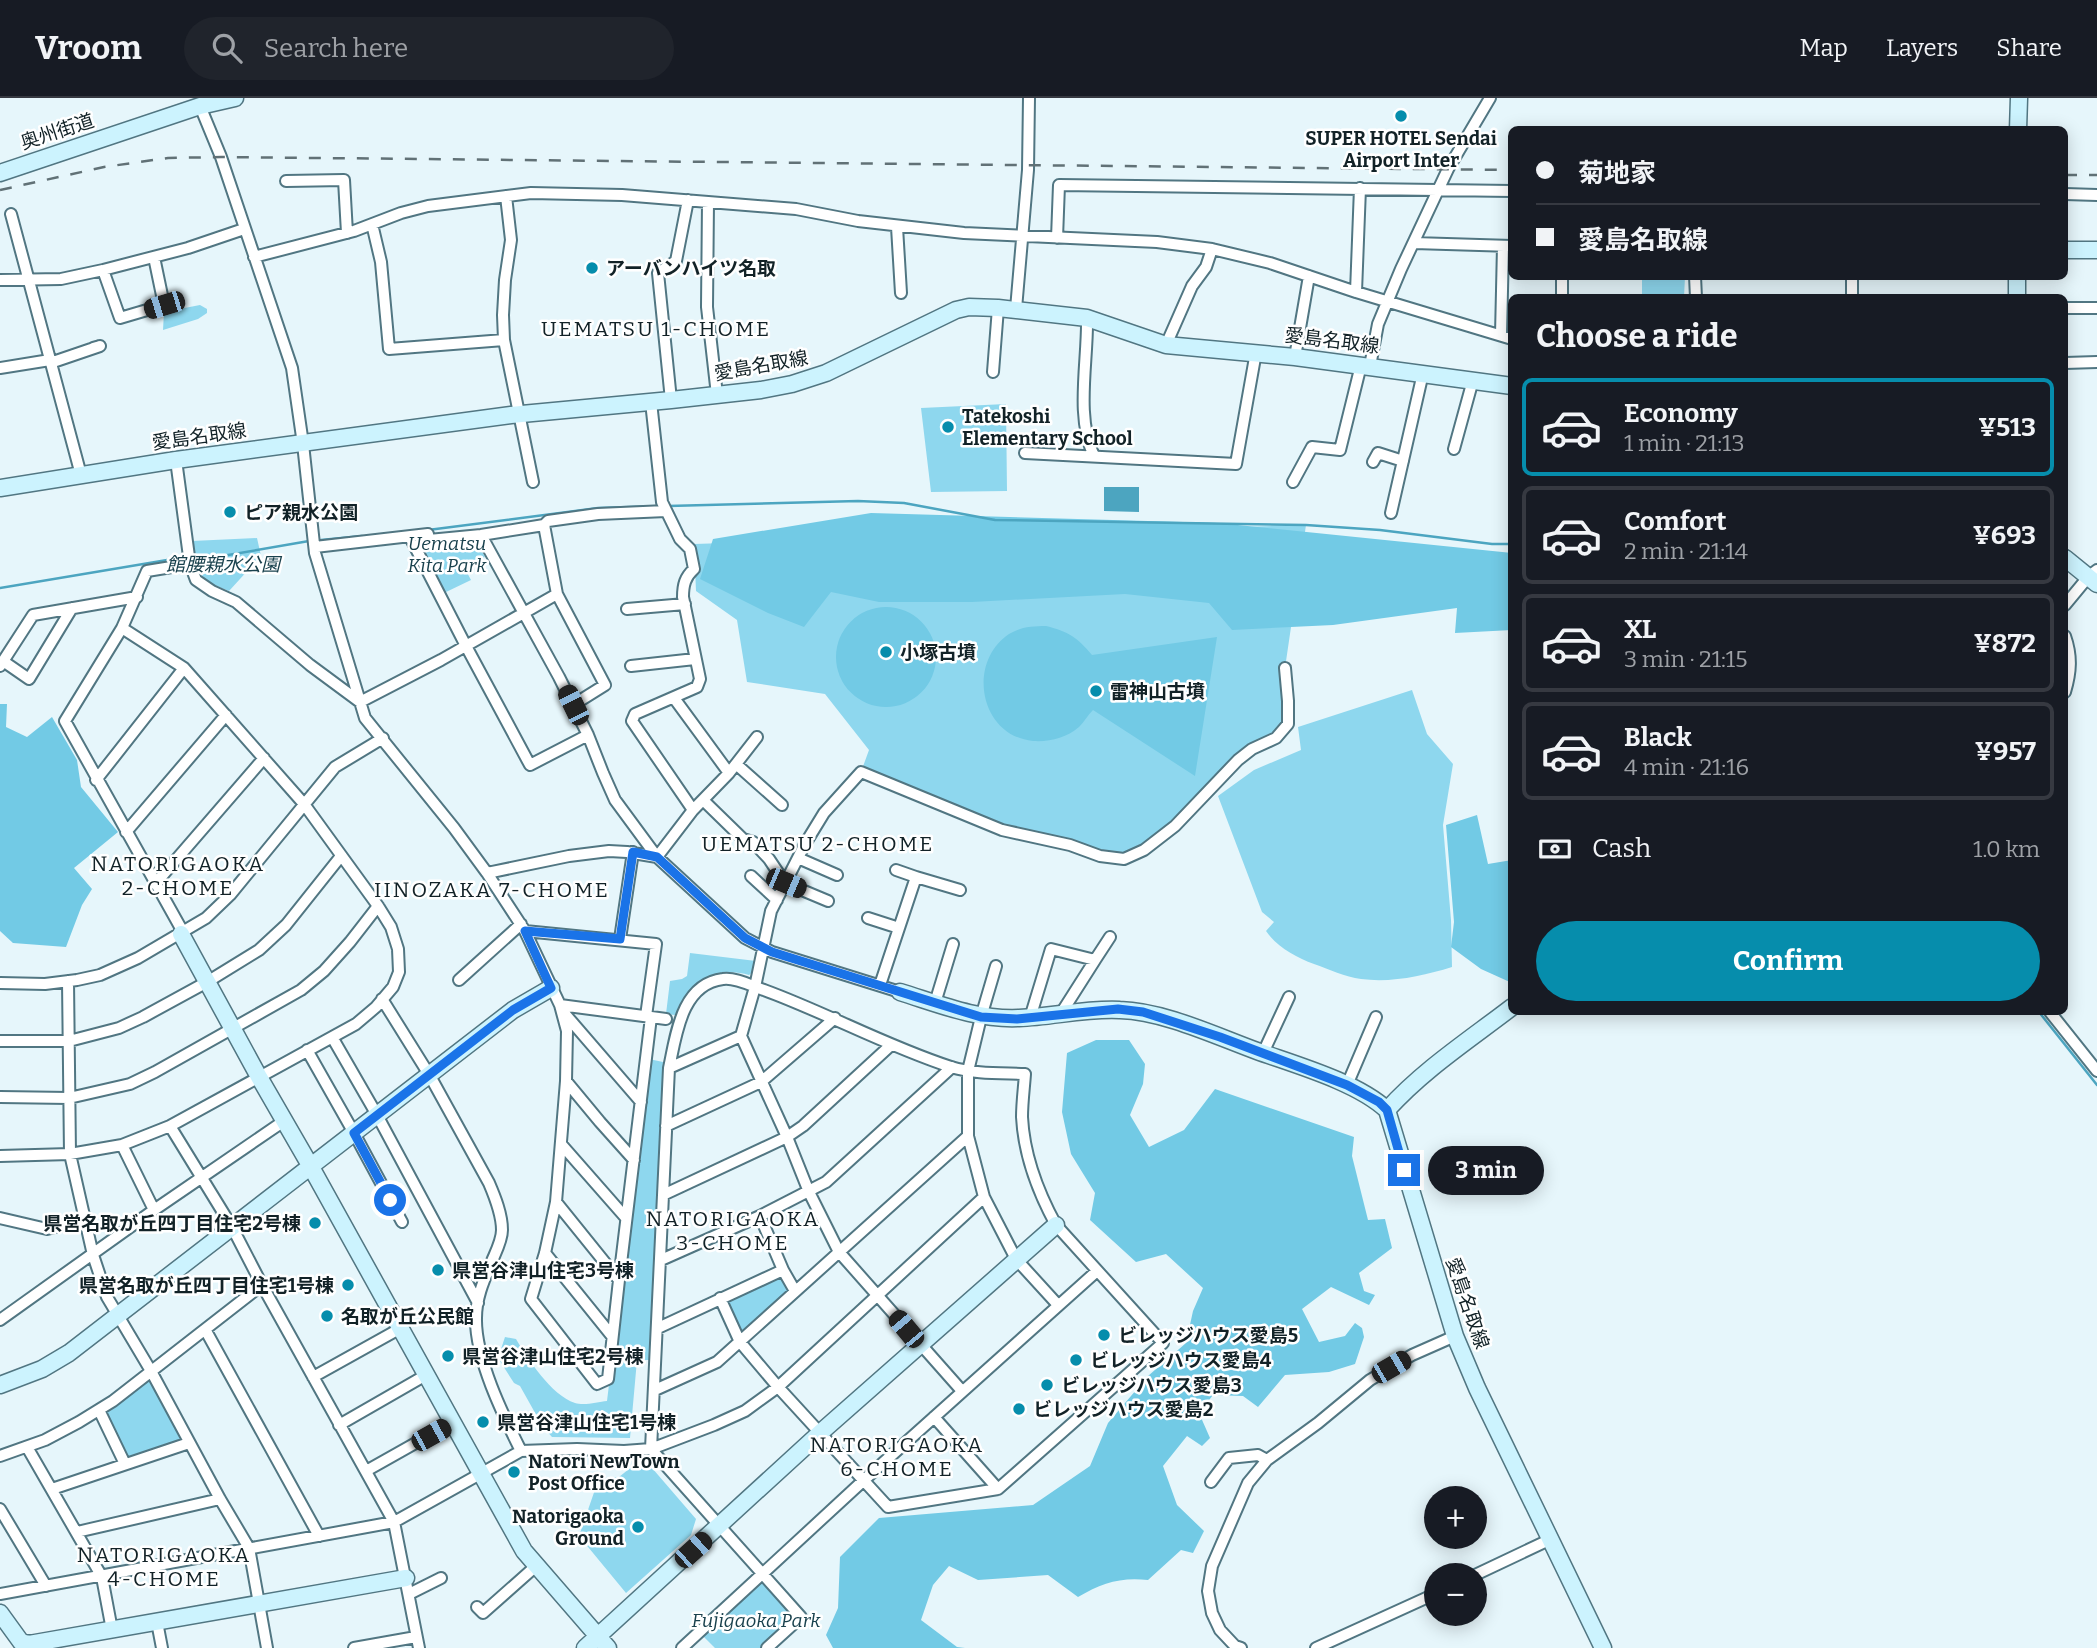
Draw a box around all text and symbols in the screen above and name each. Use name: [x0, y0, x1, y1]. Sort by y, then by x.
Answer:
search box: [184, 17, 674, 80]
text: Vroom: [35, 28, 142, 68]
icon: search: [208, 29, 246, 67]
text: Search here: [264, 33, 408, 64]
text: Map: [1800, 34, 1848, 62]
text: Layers: [1886, 34, 1958, 62]
text: Share: [1996, 34, 2062, 62]
marker: SUPER HOTEL Sendai Airport Inter: [1393, 108, 1409, 124]
street label: 奥州街道: [17, 109, 97, 154]
place label: SUPER HOTEL Sendai Airport Inter: [1305, 127, 1497, 172]
text: 菊地家: [1578, 158, 1656, 189]
text: 愛島名取線: [1578, 225, 1708, 256]
place label: アーバンハイツ名取: [606, 257, 776, 280]
marker: アーバンハイツ名取: [584, 260, 600, 276]
car: [141, 289, 188, 321]
district label: UEMATSU 1-CHOME: [541, 316, 771, 342]
text: Choose a ride: [1536, 317, 1737, 355]
street label: 愛島名取線: [1283, 323, 1380, 358]
street label: 愛島名取線: [712, 346, 810, 385]
icon: car: [1540, 396, 1603, 459]
text: Economy: [1624, 398, 1738, 429]
place label: Tatekoshi Elementary School: [962, 405, 1133, 450]
text: ¥513: [1978, 412, 2036, 443]
street label: 愛島名取線: [150, 418, 248, 454]
marker: Tatekoshi Elementary School: [940, 419, 956, 435]
text: 1 min · 21:13: [1624, 429, 1745, 457]
place label: ピア親水公園: [244, 501, 358, 524]
marker: ピア親水公園: [222, 504, 238, 520]
icon: car: [1540, 504, 1603, 567]
text: Comfort: [1624, 506, 1727, 537]
text: ¥693: [1973, 520, 2036, 551]
park label: Uematsu Kita Park: [408, 532, 487, 577]
text: 2 min · 21:14: [1624, 537, 1748, 565]
park label: 館腰親水公園: [166, 553, 283, 576]
icon: car: [1540, 612, 1603, 675]
text: XL: [1624, 614, 1656, 645]
text: ¥872: [1974, 628, 2036, 659]
place label: 小塚古墳: [900, 641, 976, 664]
marker: 小塚古墳: [878, 644, 894, 660]
text: 3 min · 21:15: [1624, 645, 1747, 673]
place label: 雷神山古墳: [1110, 680, 1205, 703]
car: [555, 682, 592, 728]
marker: 雷神山古墳: [1088, 683, 1104, 699]
icon: car: [1540, 720, 1603, 783]
text: Black: [1624, 722, 1692, 753]
text: ¥957: [1975, 736, 2036, 767]
text: 4 min · 21:16: [1624, 753, 1749, 781]
icon: cash: [1536, 830, 1574, 868]
district label: UEMATSU 2-CHOME: [702, 831, 934, 857]
text: Cash: [1592, 833, 1651, 864]
text: 1.0 km: [1973, 835, 2040, 863]
district label: NATORIGAOKA 2-CHOME: [91, 851, 265, 901]
car: [763, 865, 810, 901]
district label: IINOZAKA 7-CHOME: [374, 877, 610, 903]
button: Confirm: [1536, 921, 2040, 1001]
callout: 3 min: [1428, 1146, 1544, 1194]
route end: [1388, 1154, 1420, 1186]
text: 3 min: [1455, 1156, 1517, 1184]
route start: [374, 1184, 406, 1216]
district label: NATORIGAOKA 3-CHOME: [646, 1206, 820, 1256]
place label: 県営名取が丘四丁目住宅2号棟: [43, 1212, 301, 1235]
marker: 県営名取が丘四丁目住宅2号棟: [307, 1215, 323, 1231]
street label: 愛島名取線: [1441, 1254, 1494, 1352]
place label: 県営谷津山住宅3号棟: [452, 1259, 634, 1282]
marker: 県営谷津山住宅3号棟: [430, 1262, 446, 1278]
place label: 県営名取が丘四丁目住宅1号棟: [79, 1274, 334, 1297]
marker: 県営名取が丘四丁目住宅1号棟: [340, 1277, 356, 1293]
place label: 名取が丘公民館: [341, 1305, 474, 1328]
car: [885, 1306, 928, 1352]
marker: 名取が丘公民館: [319, 1308, 335, 1324]
place label: ビレッジハウス愛島5: [1118, 1324, 1298, 1347]
marker: ビレッジハウス愛島5: [1096, 1327, 1112, 1343]
place label: 県営谷津山住宅2号棟: [462, 1345, 644, 1368]
car: [1368, 1347, 1415, 1387]
marker: 県営谷津山住宅2号棟: [440, 1348, 456, 1364]
place label: ビレッジハウス愛島4: [1090, 1349, 1272, 1372]
marker: ビレッジハウス愛島4: [1068, 1352, 1084, 1368]
place label: ビレッジハウス愛島3: [1061, 1374, 1242, 1397]
marker: ビレッジハウス愛島3: [1039, 1377, 1055, 1393]
place label: ビレッジハウス愛島2: [1033, 1398, 1214, 1421]
marker: ビレッジハウス愛島2: [1011, 1401, 1027, 1417]
place label: 県営谷津山住宅1号棟: [497, 1411, 676, 1434]
marker: 県営谷津山住宅1号棟: [475, 1414, 491, 1430]
car: [408, 1416, 455, 1454]
district label: NATORIGAOKA 6-CHOME: [810, 1432, 984, 1482]
place label: Natori NewTown Post Office: [528, 1450, 680, 1495]
marker: Natori NewTown Post Office: [506, 1464, 522, 1480]
map controls: [1424, 1486, 1487, 1626]
button: +: [1424, 1486, 1487, 1549]
place label: Natorigaoka Ground: [512, 1505, 625, 1550]
marker: Natorigaoka Ground: [630, 1519, 646, 1535]
car: [671, 1528, 716, 1572]
district label: NATORIGAOKA 4-CHOME: [77, 1542, 251, 1592]
button: −: [1424, 1563, 1487, 1626]
park label: Fujigaoka Park: [692, 1609, 821, 1632]

